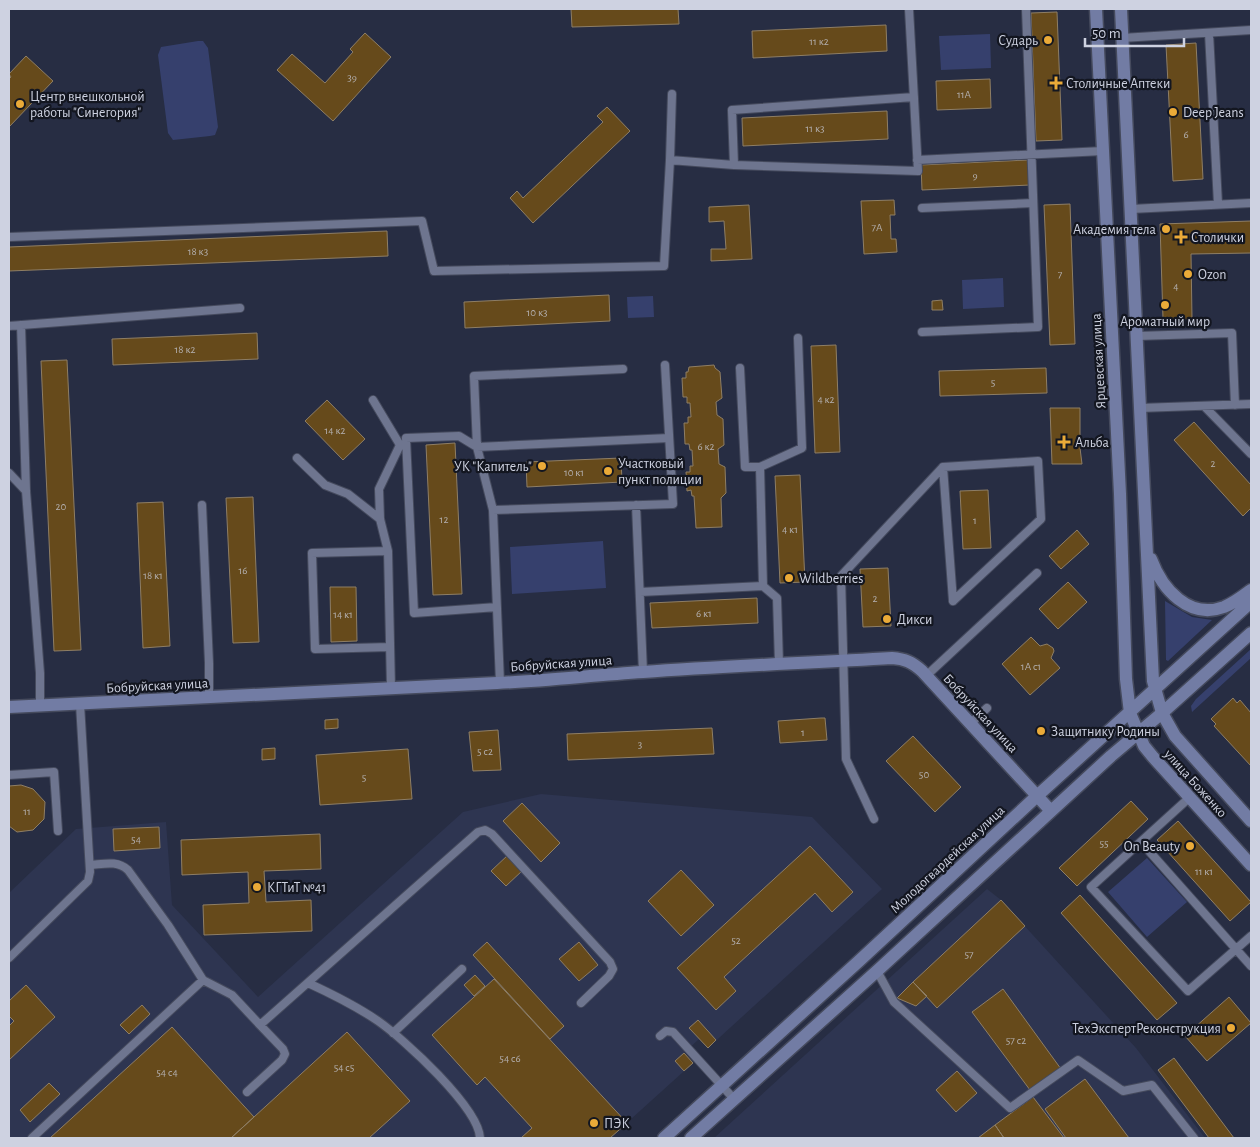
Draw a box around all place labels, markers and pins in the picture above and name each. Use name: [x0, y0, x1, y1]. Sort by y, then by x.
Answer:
place label: Сударь: [998, 34, 1038, 48]
marker: Сударь: [1042, 34, 1054, 46]
marker: Столичные Аптеки: [1050, 77, 1062, 89]
place label: Столичные Аптеки: [1066, 77, 1170, 91]
place label: Центр внешкольной работы "Синегория": [30, 90, 145, 120]
marker: Центр внешкольной работы "Синегория": [14, 98, 26, 110]
marker: Deep Jeans: [1167, 106, 1179, 118]
place label: Deep Jeans: [1183, 106, 1244, 120]
place label: Академия тела: [1073, 223, 1157, 237]
marker: Академия тела: [1160, 223, 1172, 235]
marker: Столички: [1175, 231, 1187, 243]
place label: Столички: [1191, 231, 1244, 245]
marker: Ozon: [1182, 268, 1194, 280]
place label: Ozon: [1198, 268, 1226, 282]
marker: Ароматный мир: [1159, 299, 1171, 311]
place label: Ароматный мир: [1120, 315, 1210, 329]
marker: Альба: [1057, 435, 1071, 449]
place label: Альба: [1075, 436, 1110, 450]
place label: Участковый пункт полиции: [618, 457, 702, 487]
place label: УК "Капитель": [454, 460, 532, 474]
marker: УК "Капитель": [536, 460, 548, 472]
marker: Участковый пункт полиции: [602, 465, 614, 477]
marker: Wildberries: [783, 572, 795, 584]
place label: Wildberries: [799, 572, 863, 586]
marker: Дикси: [881, 613, 893, 625]
place label: Дикси: [897, 613, 932, 627]
marker: Защитнику Родины: [1035, 725, 1047, 737]
place label: Защитнику Родины: [1051, 725, 1160, 739]
place label: On Beauty: [1124, 840, 1180, 854]
marker: On Beauty: [1184, 840, 1196, 852]
marker: КГТиТ №41: [251, 881, 263, 893]
place label: КГТиТ №41: [267, 881, 326, 895]
place label: ТехЭкспертРеконструкция: [1072, 1022, 1221, 1036]
marker: ТехЭкспертРеконструкция: [1225, 1022, 1237, 1034]
marker: ПЭК: [588, 1117, 600, 1129]
place label: ПЭК: [604, 1117, 630, 1131]

